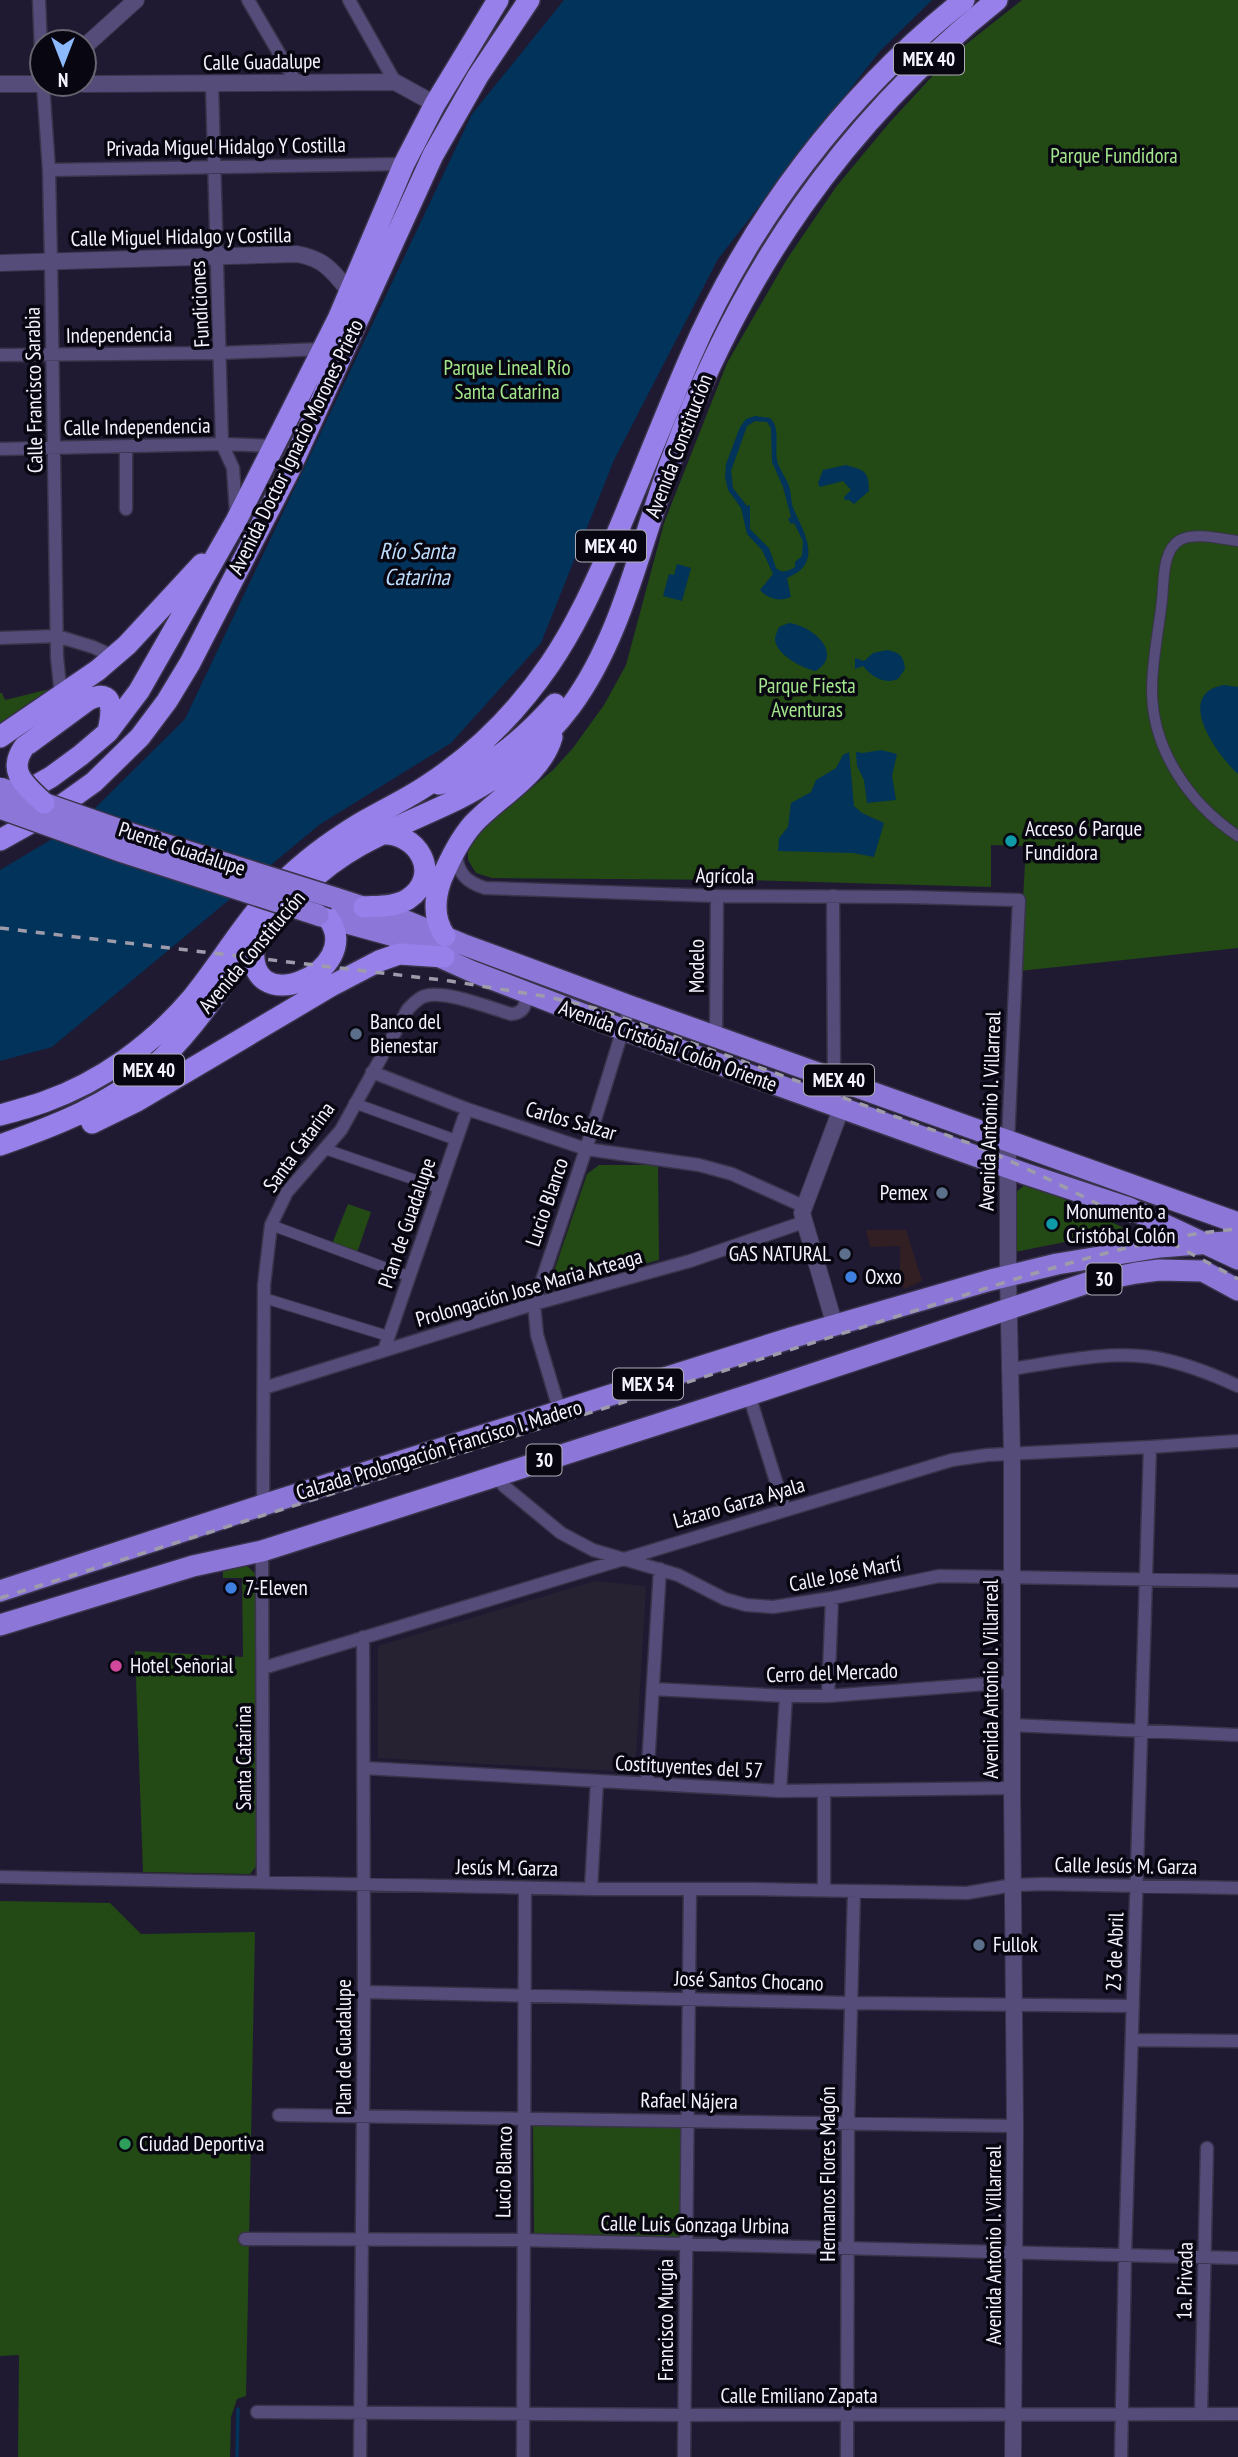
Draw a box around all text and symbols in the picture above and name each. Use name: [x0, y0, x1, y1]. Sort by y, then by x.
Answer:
north arrow: [28, 28, 98, 98]
road number: MEX 40: [894, 44, 964, 74]
street label: Calle Guadalupe: [203, 47, 321, 76]
text: N: [58, 68, 68, 92]
street label: Privada Miguel Hidalgo Y Costilla: [106, 131, 346, 162]
park label: Parque Fundidora: [1050, 142, 1178, 169]
street label: Calle Miguel Hidalgo y Costilla: [70, 221, 292, 252]
street label: Fundiciones: [184, 260, 215, 348]
street label: Calle Francisco Sarabia: [19, 307, 48, 473]
street label: Avenida Doctor Ignacio Morones Prieto: [222, 315, 369, 579]
street label: Independencia: [66, 320, 172, 349]
park label: Parque Lineal Río Santa Catarina: [444, 354, 571, 405]
street label: Avenida Constitución: [639, 370, 718, 522]
street label: Calle Independencia: [63, 412, 211, 441]
road number: MEX 40: [576, 530, 646, 562]
water label: Río Santa Catarina: [379, 536, 457, 591]
park label: Parque Fiesta Aventuras: [758, 672, 856, 723]
street label: Puente Guadalupe: [115, 815, 249, 882]
place label: Acceso 6 Parque Fundidora: [1025, 815, 1142, 866]
marker: Acceso 6 Parque Fundidora: [1003, 833, 1019, 849]
street label: Agrícola: [695, 861, 755, 890]
street label: Avenida Constitución: [192, 885, 311, 1018]
street label: Modelo: [683, 939, 710, 993]
street label: Avenida Cristóbal Colón Oriente: [556, 994, 781, 1098]
place label: Banco del Bienestar: [370, 1008, 441, 1059]
street label: Avenida Antonio I. Villarreal: [973, 1011, 1006, 1211]
marker: Banco del Bienestar: [348, 1026, 364, 1042]
road number: MEX 40: [114, 1054, 184, 1086]
road number: MEX 40: [804, 1064, 874, 1096]
street label: Carlos Salzar: [523, 1095, 620, 1146]
street label: Santa Catarina: [257, 1096, 340, 1197]
street label: Plan de Guadalupe: [372, 1154, 441, 1291]
street label: Lucio Blanco: [519, 1154, 574, 1250]
place label: Pemex: [880, 1179, 928, 1206]
marker: Pemex: [934, 1185, 950, 1201]
place label: Monumento a Cristóbal Colón: [1066, 1198, 1176, 1249]
marker: Monumento a Cristóbal Colón: [1044, 1216, 1060, 1232]
place label: GAS NATURAL: [729, 1240, 831, 1267]
street label: Prolongación Jose Maria Arteaga: [413, 1242, 645, 1333]
marker: GAS NATURAL: [837, 1246, 853, 1262]
place label: Oxxo: [865, 1263, 902, 1290]
road number: 30: [1086, 1264, 1122, 1294]
marker: Oxxo: [843, 1269, 859, 1285]
road number: MEX 54: [613, 1368, 683, 1400]
street label: Calzada Prolongación Francisco I. Madero: [293, 1393, 585, 1506]
road number: 30: [526, 1444, 562, 1476]
street label: Lázaro Garza Ayala: [670, 1471, 808, 1534]
street label: Calle José Martí: [787, 1549, 904, 1598]
place label: 7-Eleven: [245, 1574, 308, 1601]
street label: Avenida Antonio I. Villarreal: [977, 1579, 1004, 1779]
marker: 7-Eleven: [223, 1580, 239, 1596]
place label: Hotel Señorial: [130, 1652, 234, 1679]
street label: Cerro del Mercado: [766, 1657, 898, 1688]
marker: Hotel Señorial: [108, 1658, 124, 1674]
street label: Santa Catarina: [230, 1705, 257, 1811]
street label: Costituyentes del 57: [614, 1749, 764, 1784]
street label: Calle Jesús M. Garza: [1054, 1851, 1198, 1880]
street label: Jesús M. Garza: [455, 1853, 558, 1882]
street label: 23 de Abril: [1100, 1912, 1129, 1992]
place label: Fullok: [993, 1931, 1038, 1958]
marker: Fullok: [971, 1937, 987, 1953]
street label: José Santos Chocano: [673, 1964, 824, 1997]
street label: Plan de Guadalupe: [330, 1979, 357, 2115]
street label: Rafael Nájera: [640, 2086, 738, 2115]
street label: Hermanos Flores Magón: [814, 2086, 841, 2262]
street label: Lucio Blanco: [489, 2126, 518, 2218]
place label: Ciudad Deportiva: [139, 2130, 264, 2157]
marker: Ciudad Deportiva: [117, 2136, 133, 2152]
street label: Avenida Antonio I. Villarreal: [980, 2145, 1007, 2345]
street label: Calle Luis Gonzaga Urbina: [600, 2209, 790, 2240]
street label: 1a. Privada: [1170, 2242, 1199, 2320]
street label: Francisco Murgía: [652, 2259, 679, 2381]
street label: Calle Emiliano Zapata: [720, 2382, 878, 2409]

